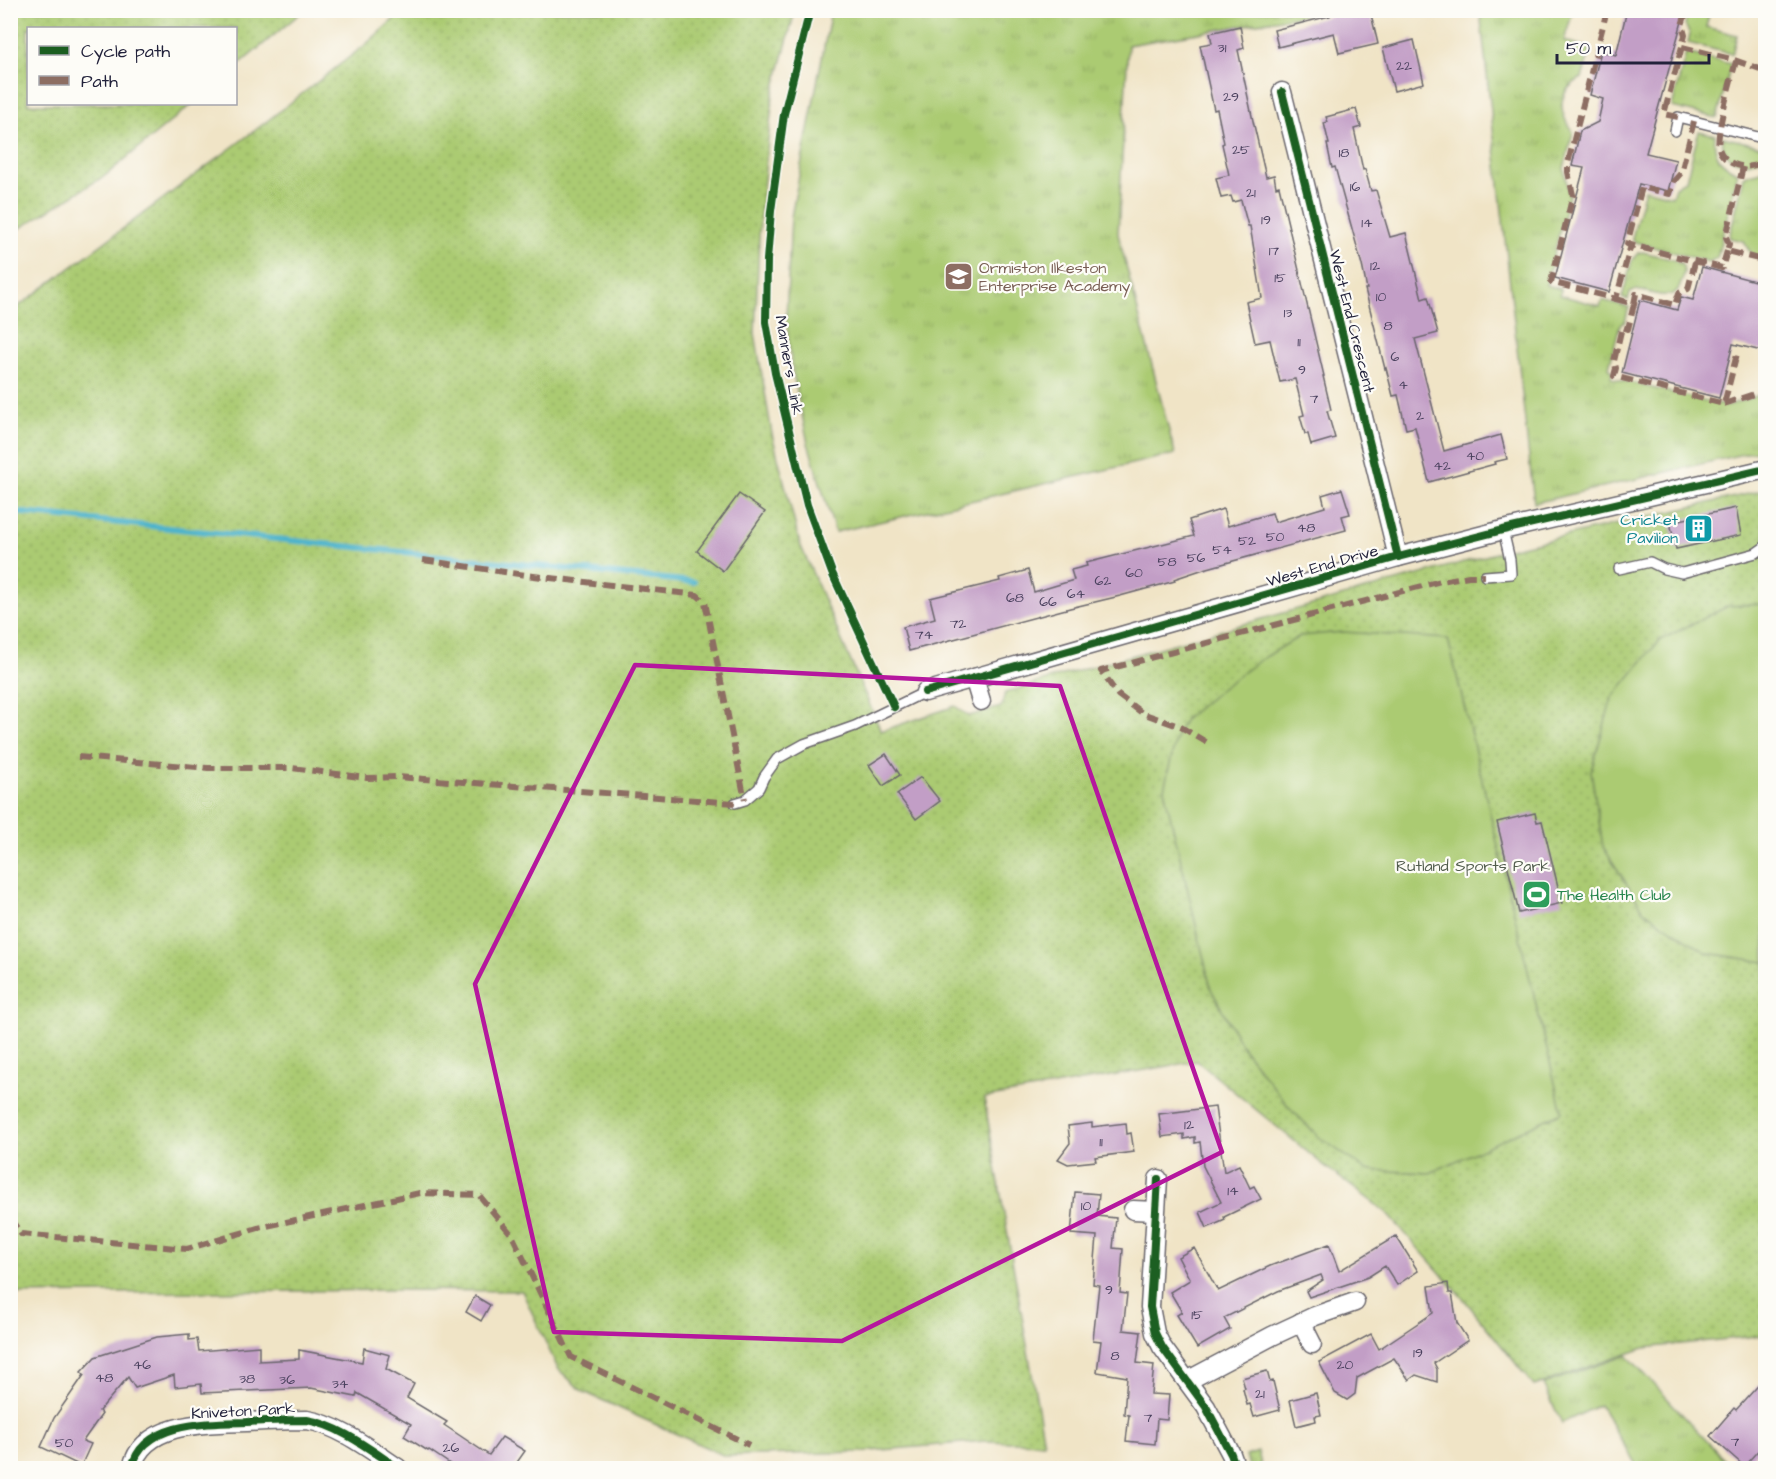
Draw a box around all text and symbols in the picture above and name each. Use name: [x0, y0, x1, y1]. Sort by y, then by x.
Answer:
legend: [27, 27, 237, 105]
scale bar: [1557, 27, 1708, 65]
text: 50 m: [1566, 36, 1611, 61]
house number: 31: [1218, 38, 1227, 58]
text: Cycle path: [81, 39, 170, 65]
house number: 22: [1396, 56, 1412, 76]
text: Path: [81, 69, 118, 94]
house number: 29: [1223, 87, 1239, 107]
house number: 25: [1232, 140, 1250, 160]
house number: 18: [1339, 143, 1349, 163]
house number: 16: [1350, 177, 1361, 197]
house number: 21: [1246, 183, 1256, 203]
house number: 19: [1261, 210, 1271, 230]
house number: 14: [1361, 213, 1373, 233]
house number: 17: [1269, 241, 1280, 261]
street label: West End Crescent: [1324, 247, 1381, 396]
house number: 12: [1370, 256, 1380, 276]
place label: Ormiston Ilkeston Enterprise Academy: [979, 257, 1131, 298]
school or university icon: Ormiston Ilkeston Enterprise Academy: [942, 260, 974, 292]
house number: 15: [1274, 268, 1286, 288]
house number: 10: [1376, 287, 1386, 307]
house number: 13: [1284, 303, 1292, 323]
street label: Manners Link: [769, 314, 809, 417]
house number: 8: [1383, 316, 1393, 336]
house number: 11: [1297, 332, 1301, 352]
house number: 6: [1391, 347, 1400, 367]
house number: 9: [1298, 360, 1306, 380]
house number: 4: [1398, 375, 1408, 395]
house number: 7: [1310, 389, 1319, 409]
house number: 2: [1416, 406, 1424, 426]
house number: 40: [1466, 446, 1484, 466]
house number: 42: [1433, 456, 1451, 476]
place label: Cricket Pavilion: [1620, 509, 1679, 549]
building icon: Cricket Pavilion: [1683, 512, 1715, 544]
house number: 48: [1297, 518, 1315, 538]
house number: 50: [1266, 527, 1285, 547]
house number: 52: [1238, 531, 1256, 551]
street label: West End Drive: [1264, 539, 1381, 592]
house number: 54: [1212, 540, 1232, 560]
house number: 56: [1187, 548, 1206, 568]
house number: 58: [1158, 552, 1177, 572]
house number: 60: [1125, 563, 1143, 583]
house number: 62: [1095, 571, 1111, 591]
house number: 64: [1067, 584, 1086, 604]
house number: 68: [1006, 588, 1024, 608]
house number: 66: [1039, 592, 1057, 612]
house number: 72: [950, 614, 966, 634]
house number: 74: [915, 625, 934, 645]
park label: Rutland Sports Park: [1396, 855, 1550, 877]
sports icon: The Health Club: [1520, 878, 1552, 910]
place label: The Health Club: [1557, 884, 1671, 906]
house number: 12: [1184, 1115, 1194, 1135]
house number: 11: [1099, 1132, 1103, 1152]
house number: 14: [1227, 1181, 1239, 1201]
house number: 10: [1081, 1196, 1091, 1216]
house number: 9: [1105, 1280, 1113, 1300]
house number: 15: [1191, 1305, 1203, 1325]
house number: 19: [1413, 1343, 1423, 1363]
house number: 8: [1110, 1346, 1120, 1366]
house number: 46: [133, 1355, 151, 1375]
house number: 20: [1337, 1355, 1354, 1375]
house number: 48: [95, 1368, 113, 1388]
house number: 38: [239, 1369, 255, 1389]
house number: 36: [279, 1370, 295, 1390]
house number: 34: [332, 1374, 349, 1394]
house number: 21: [1255, 1384, 1265, 1404]
street label: Kniveton Park: [191, 1397, 296, 1425]
house number: 7: [1144, 1408, 1153, 1428]
house number: 7: [1731, 1432, 1740, 1452]
house number: 50: [55, 1433, 74, 1453]
house number: 26: [443, 1438, 460, 1458]

